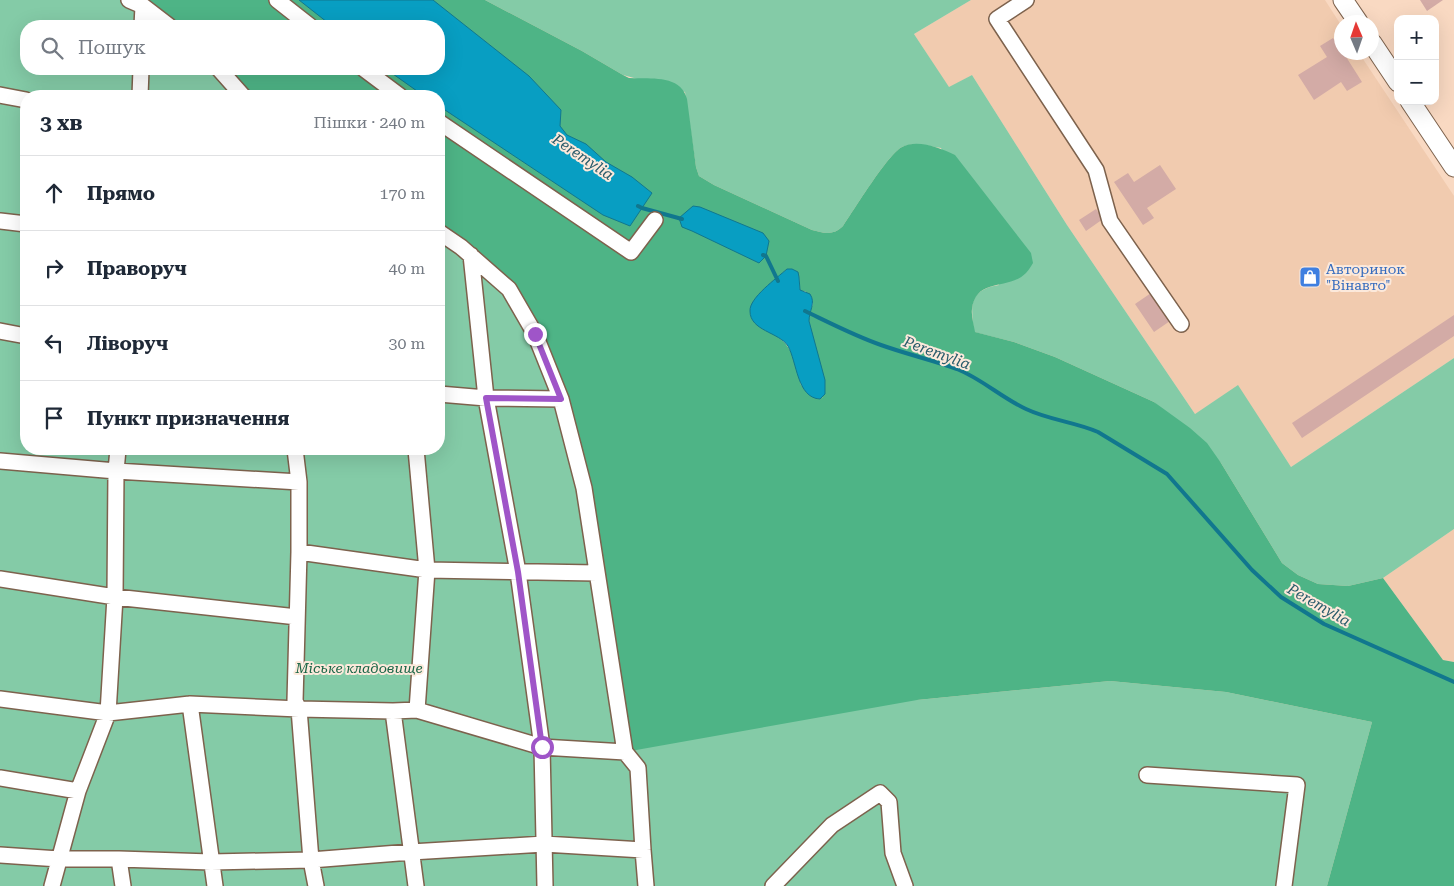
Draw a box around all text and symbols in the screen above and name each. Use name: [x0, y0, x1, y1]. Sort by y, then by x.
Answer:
north arrow: [1334, 15, 1379, 60]
map controls: [1394, 15, 1439, 105]
button: +: [1394, 15, 1439, 60]
search box: [20, 20, 445, 75]
icon: search: [38, 34, 66, 62]
text: Пошук: [78, 36, 146, 59]
button: −: [1394, 60, 1439, 105]
text: 3 хв: [40, 111, 83, 135]
text: Пішки · 240 m: [314, 113, 425, 132]
water label: Peremylia: [548, 130, 617, 184]
icon: ahead: [40, 179, 68, 207]
text: Прямо: [87, 182, 155, 205]
text: 170 m: [379, 184, 425, 203]
icon: right: [40, 254, 68, 282]
text: Праворуч: [87, 257, 187, 280]
text: 40 m: [388, 259, 425, 278]
place label: Авторинок "Вінавто": [1326, 261, 1405, 293]
shop icon: Авторинок "Вінавто": [1298, 265, 1322, 289]
route end: [524, 323, 547, 346]
icon: left: [40, 329, 68, 357]
text: Ліворуч: [87, 332, 168, 355]
water label: Peremylia: [900, 332, 973, 373]
text: 30 m: [388, 334, 425, 353]
icon: arrive: [40, 404, 68, 432]
text: Пункт призначення: [87, 407, 289, 430]
water label: Peremylia: [1283, 579, 1354, 630]
park label: Міське кладовище: [294, 660, 423, 676]
route start: [531, 736, 554, 759]

